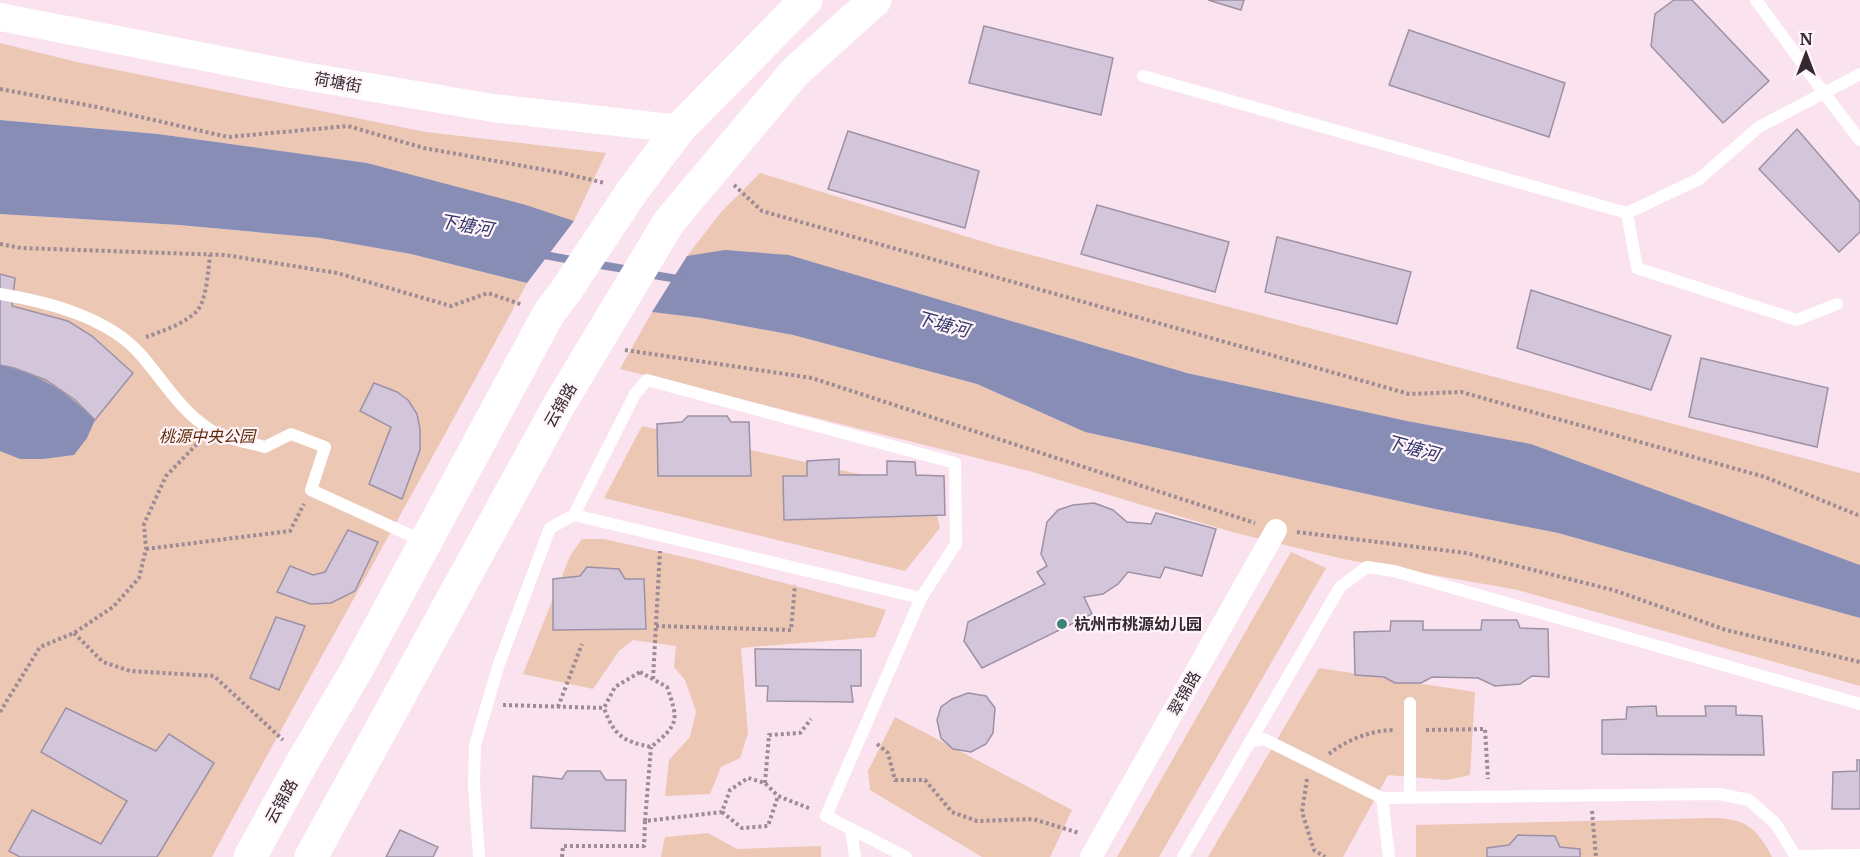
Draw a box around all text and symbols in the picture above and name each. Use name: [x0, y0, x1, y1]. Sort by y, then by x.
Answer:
north arrow: [1776, 24, 1836, 84]
text: N: [1800, 29, 1813, 49]
street label: 荷塘街: [313, 68, 363, 96]
water label: 下塘河: [437, 209, 498, 242]
water label: 下塘河: [914, 306, 975, 343]
street label: 云锦路: [539, 379, 581, 431]
park label: 桃源中央公园: [159, 426, 257, 446]
water label: 下塘河: [1384, 430, 1445, 467]
place label: 杭州市桃源幼儿园: [1074, 614, 1202, 634]
marker: 杭州市桃源幼儿园: [1055, 617, 1069, 631]
street label: 翠锦路: [1164, 667, 1204, 719]
street label: 云锦路: [261, 775, 301, 827]

